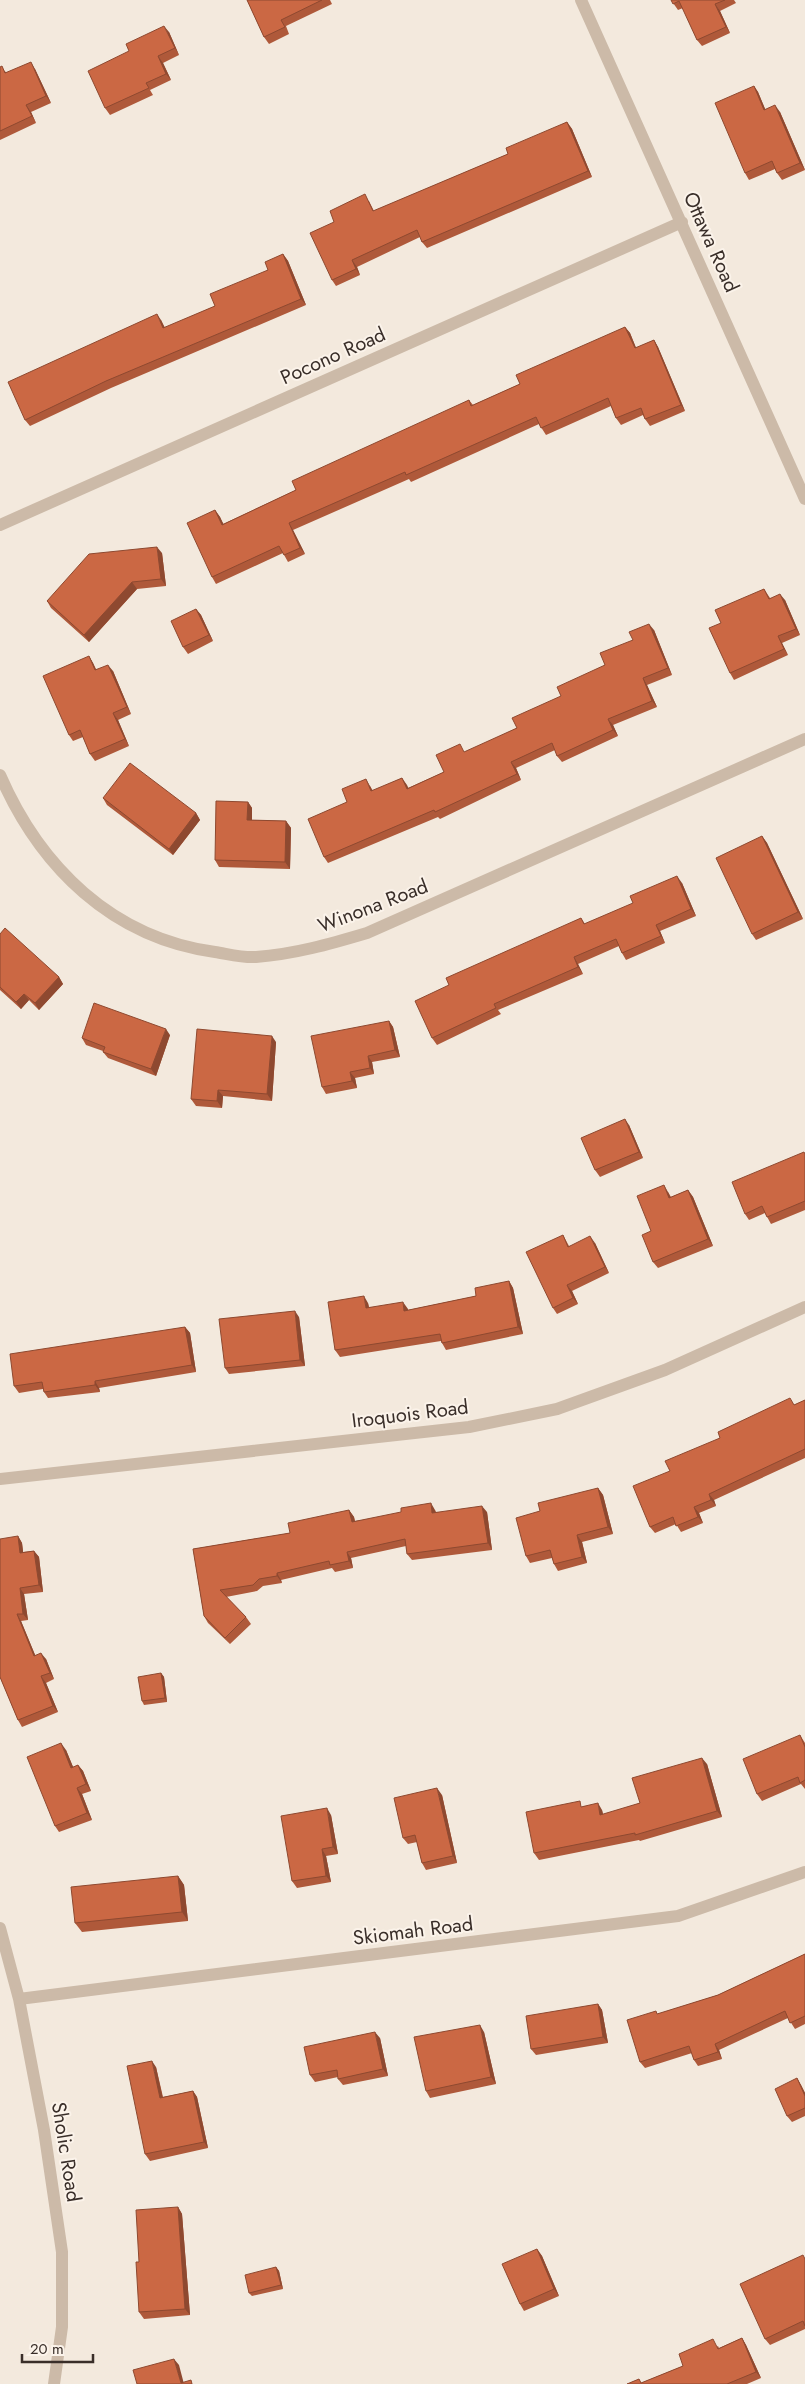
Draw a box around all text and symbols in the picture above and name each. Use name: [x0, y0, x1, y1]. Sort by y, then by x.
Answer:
street label: Ottawa Road: [676, 187, 746, 297]
street label: Pocono Road: [276, 320, 390, 392]
street label: Winona Road: [314, 872, 432, 940]
street label: Iroquois Road: [350, 1392, 470, 1436]
street label: Skiomah Road: [351, 1909, 475, 1953]
street label: Sholic Road: [44, 2100, 88, 2204]
scale bar: [22, 2332, 94, 2364]
text: 20 m: [30, 2338, 64, 2360]

